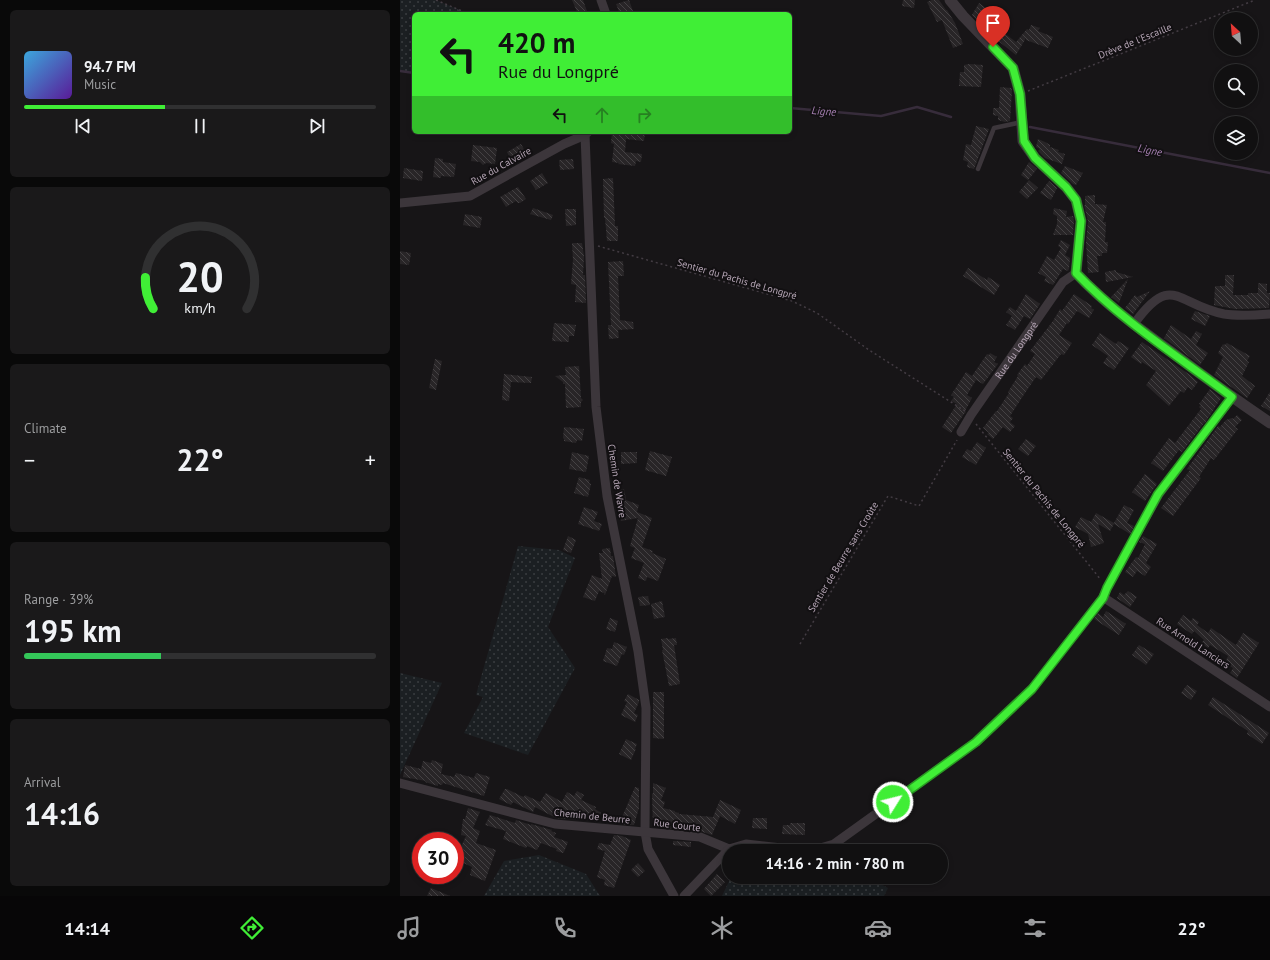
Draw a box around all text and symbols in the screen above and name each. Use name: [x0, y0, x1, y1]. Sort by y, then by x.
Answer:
pin: [976, 6, 1010, 47]
icon: arrive: [982, 12, 1004, 34]
north arrow: [1214, 12, 1258, 56]
map controls: [1214, 12, 1258, 160]
street label: Drève de l'Escaille: [1096, 20, 1174, 62]
text: 420 m: [498, 24, 575, 61]
icon: left: [432, 28, 484, 80]
text: 94.7 FM: [84, 57, 136, 76]
text: Rue du Longpré: [498, 60, 619, 83]
button: search: [1214, 64, 1258, 108]
text: Music: [84, 76, 116, 93]
water label: Ligne: [811, 103, 837, 119]
icon: left: [549, 104, 571, 126]
icon: ahead: [591, 104, 613, 126]
icon: right: [633, 104, 655, 126]
icon: previous: [72, 115, 94, 137]
icon: pause: [189, 115, 211, 137]
icon: next: [306, 115, 328, 137]
button: layers: [1214, 116, 1258, 160]
water label: Ligne: [1137, 141, 1163, 159]
street label: Rue du Calvaire: [469, 144, 533, 188]
text: 20: [176, 250, 224, 303]
street label: Sentier du Pachis de Longpré: [676, 256, 798, 302]
text: km/h: [184, 297, 216, 316]
street label: Rue du Longpré: [992, 318, 1041, 381]
text: Climate: [24, 420, 67, 437]
text: 22°: [176, 440, 224, 479]
street label: Chemin de Wavre: [605, 443, 629, 519]
text: −: [24, 446, 35, 474]
text: +: [365, 446, 376, 474]
street label: Sentier du Pachis de Longpré: [1000, 446, 1088, 550]
street label: Sentier de Beurre sans Croûte: [805, 499, 881, 615]
text: Range · 39%: [24, 591, 93, 608]
text: 195 km: [24, 611, 122, 650]
street label: Rue Arnold Lanciers: [1154, 614, 1232, 672]
text: Arrival: [24, 774, 60, 791]
position arrow: [872, 781, 914, 823]
text: 14:16: [24, 794, 100, 833]
street label: Chemin de Beurre: [553, 806, 631, 826]
street label: Rue Courte: [653, 816, 701, 834]
speed limit sign: 30: [412, 832, 464, 884]
text: 14:16 · 2 min · 780 m: [766, 854, 904, 873]
icon: directions: [238, 914, 266, 942]
icon: music: [395, 914, 423, 942]
icon: phone: [551, 914, 579, 942]
icon: climate: [708, 914, 736, 942]
icon: car: [864, 914, 892, 942]
icon: filters: [1021, 914, 1049, 942]
text: 14:14: [64, 917, 110, 940]
text: 22°: [1177, 917, 1206, 940]

